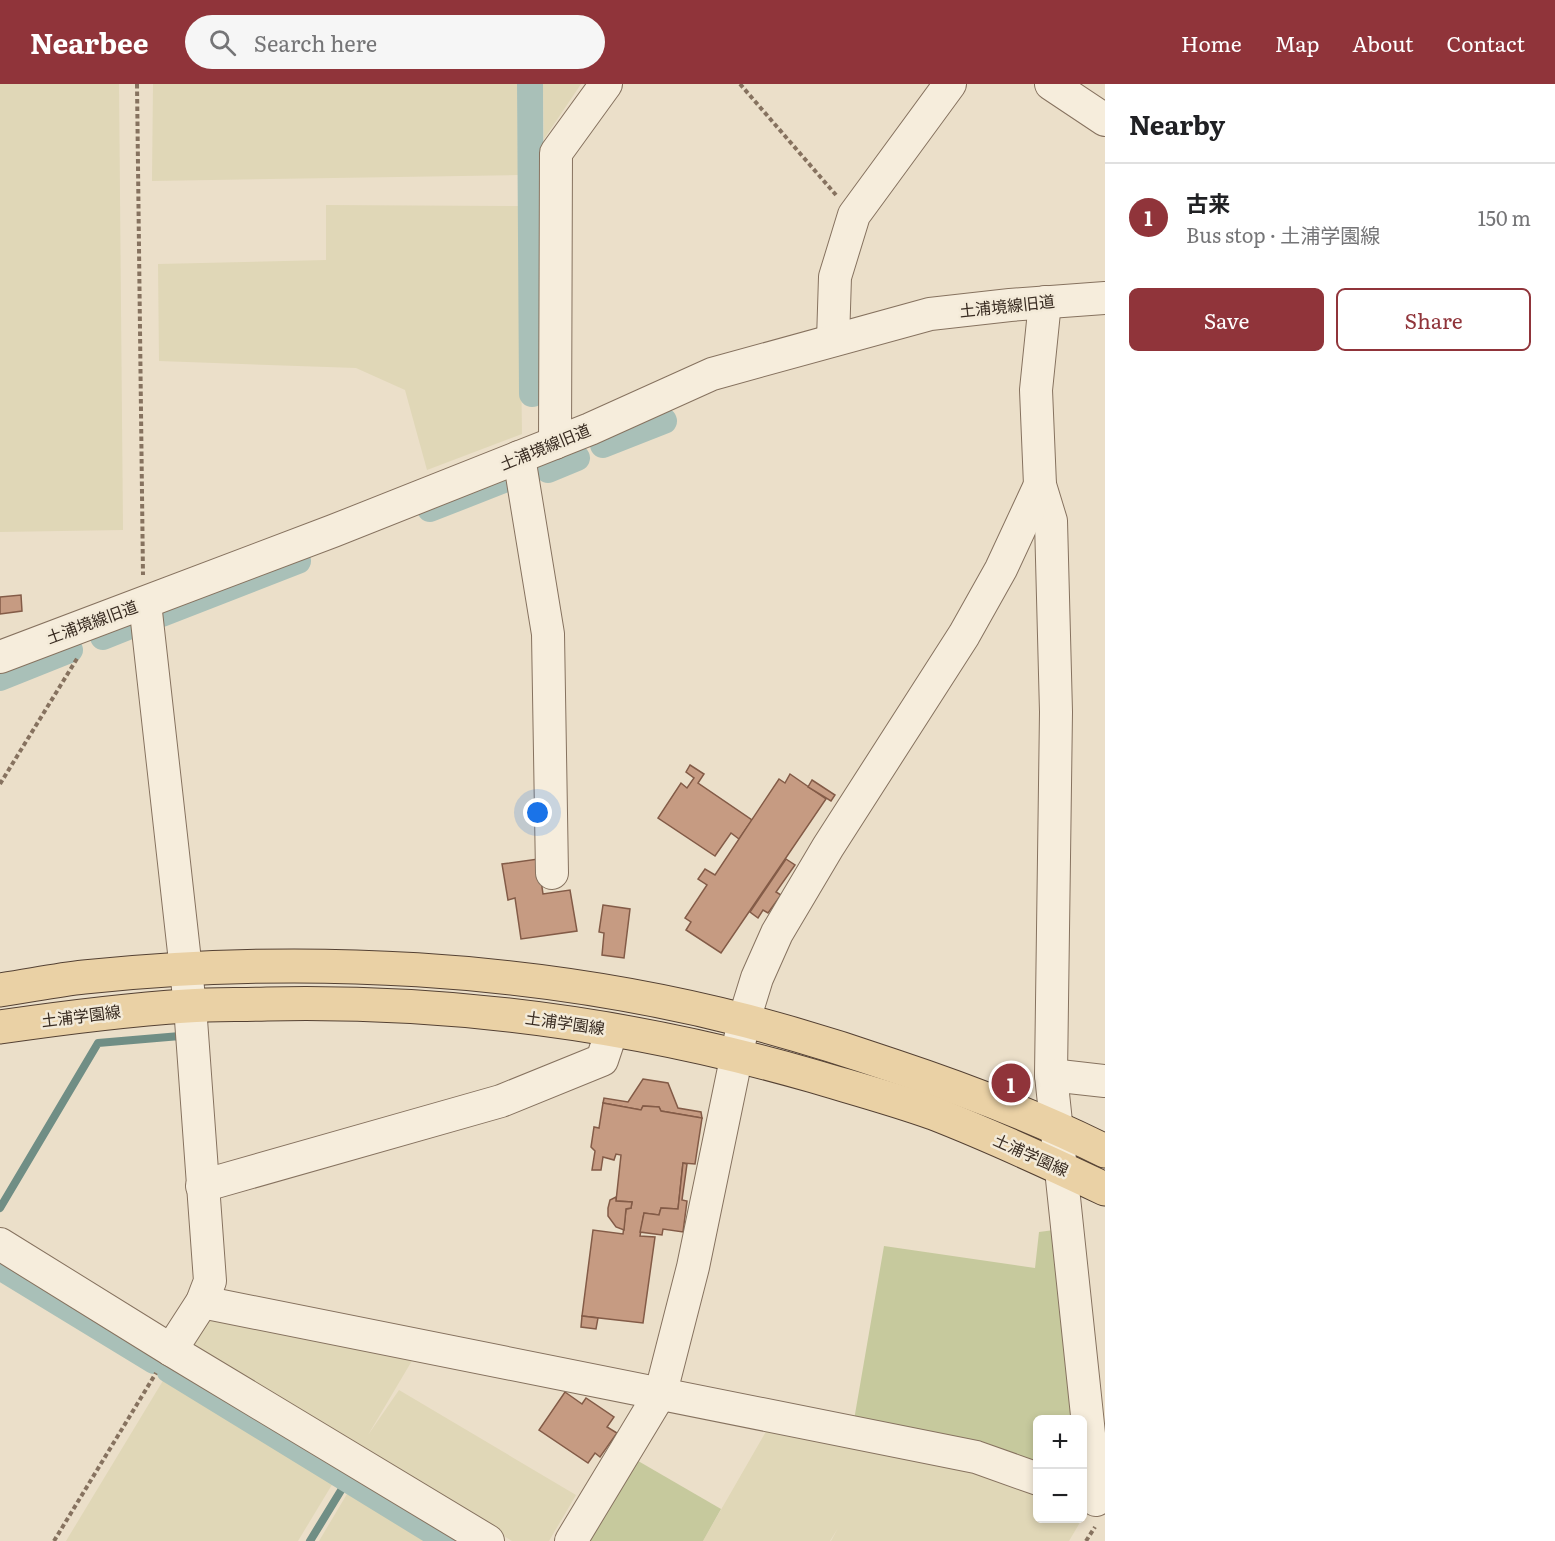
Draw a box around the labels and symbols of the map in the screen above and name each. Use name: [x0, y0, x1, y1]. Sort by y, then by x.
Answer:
street label: 土浦境線旧道: [958, 288, 1056, 322]
street label: 土浦境線旧道: [496, 417, 594, 475]
street label: 土浦境線旧道: [42, 593, 141, 649]
your location: [523, 798, 552, 827]
street label: 土浦学園線: [40, 998, 122, 1032]
street label: 土浦学園線: [524, 1005, 606, 1039]
pin: 1: [992, 1060, 1030, 1106]
street label: 土浦学園線: [990, 1127, 1073, 1181]

